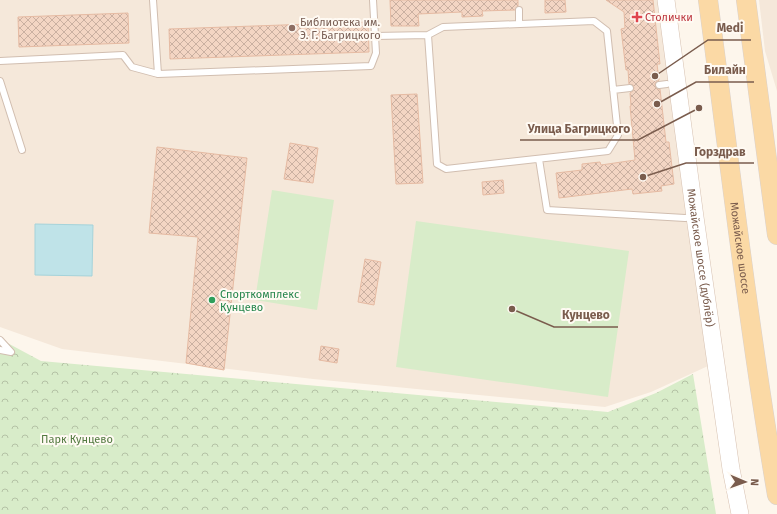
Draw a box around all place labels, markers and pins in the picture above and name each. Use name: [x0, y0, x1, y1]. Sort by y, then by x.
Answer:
place label: Столички: [645, 11, 693, 24]
marker: Столички: [632, 12, 642, 22]
place label: Библиотека им. Э. Г. Багрицкого: [300, 16, 381, 42]
callout: Medi: [708, 16, 751, 40]
marker: Библиотека им. Э. Г. Багрицкого: [287, 23, 297, 33]
callout: Билайн: [696, 58, 754, 82]
callout: Улица Багрицкого: [520, 116, 638, 140]
callout: Горздрав: [686, 139, 754, 163]
place label: Спорткомплекс Кунцево: [220, 288, 299, 314]
marker: Спорткомплекс Кунцево: [207, 295, 217, 305]
callout: Кунцево: [554, 303, 618, 327]

